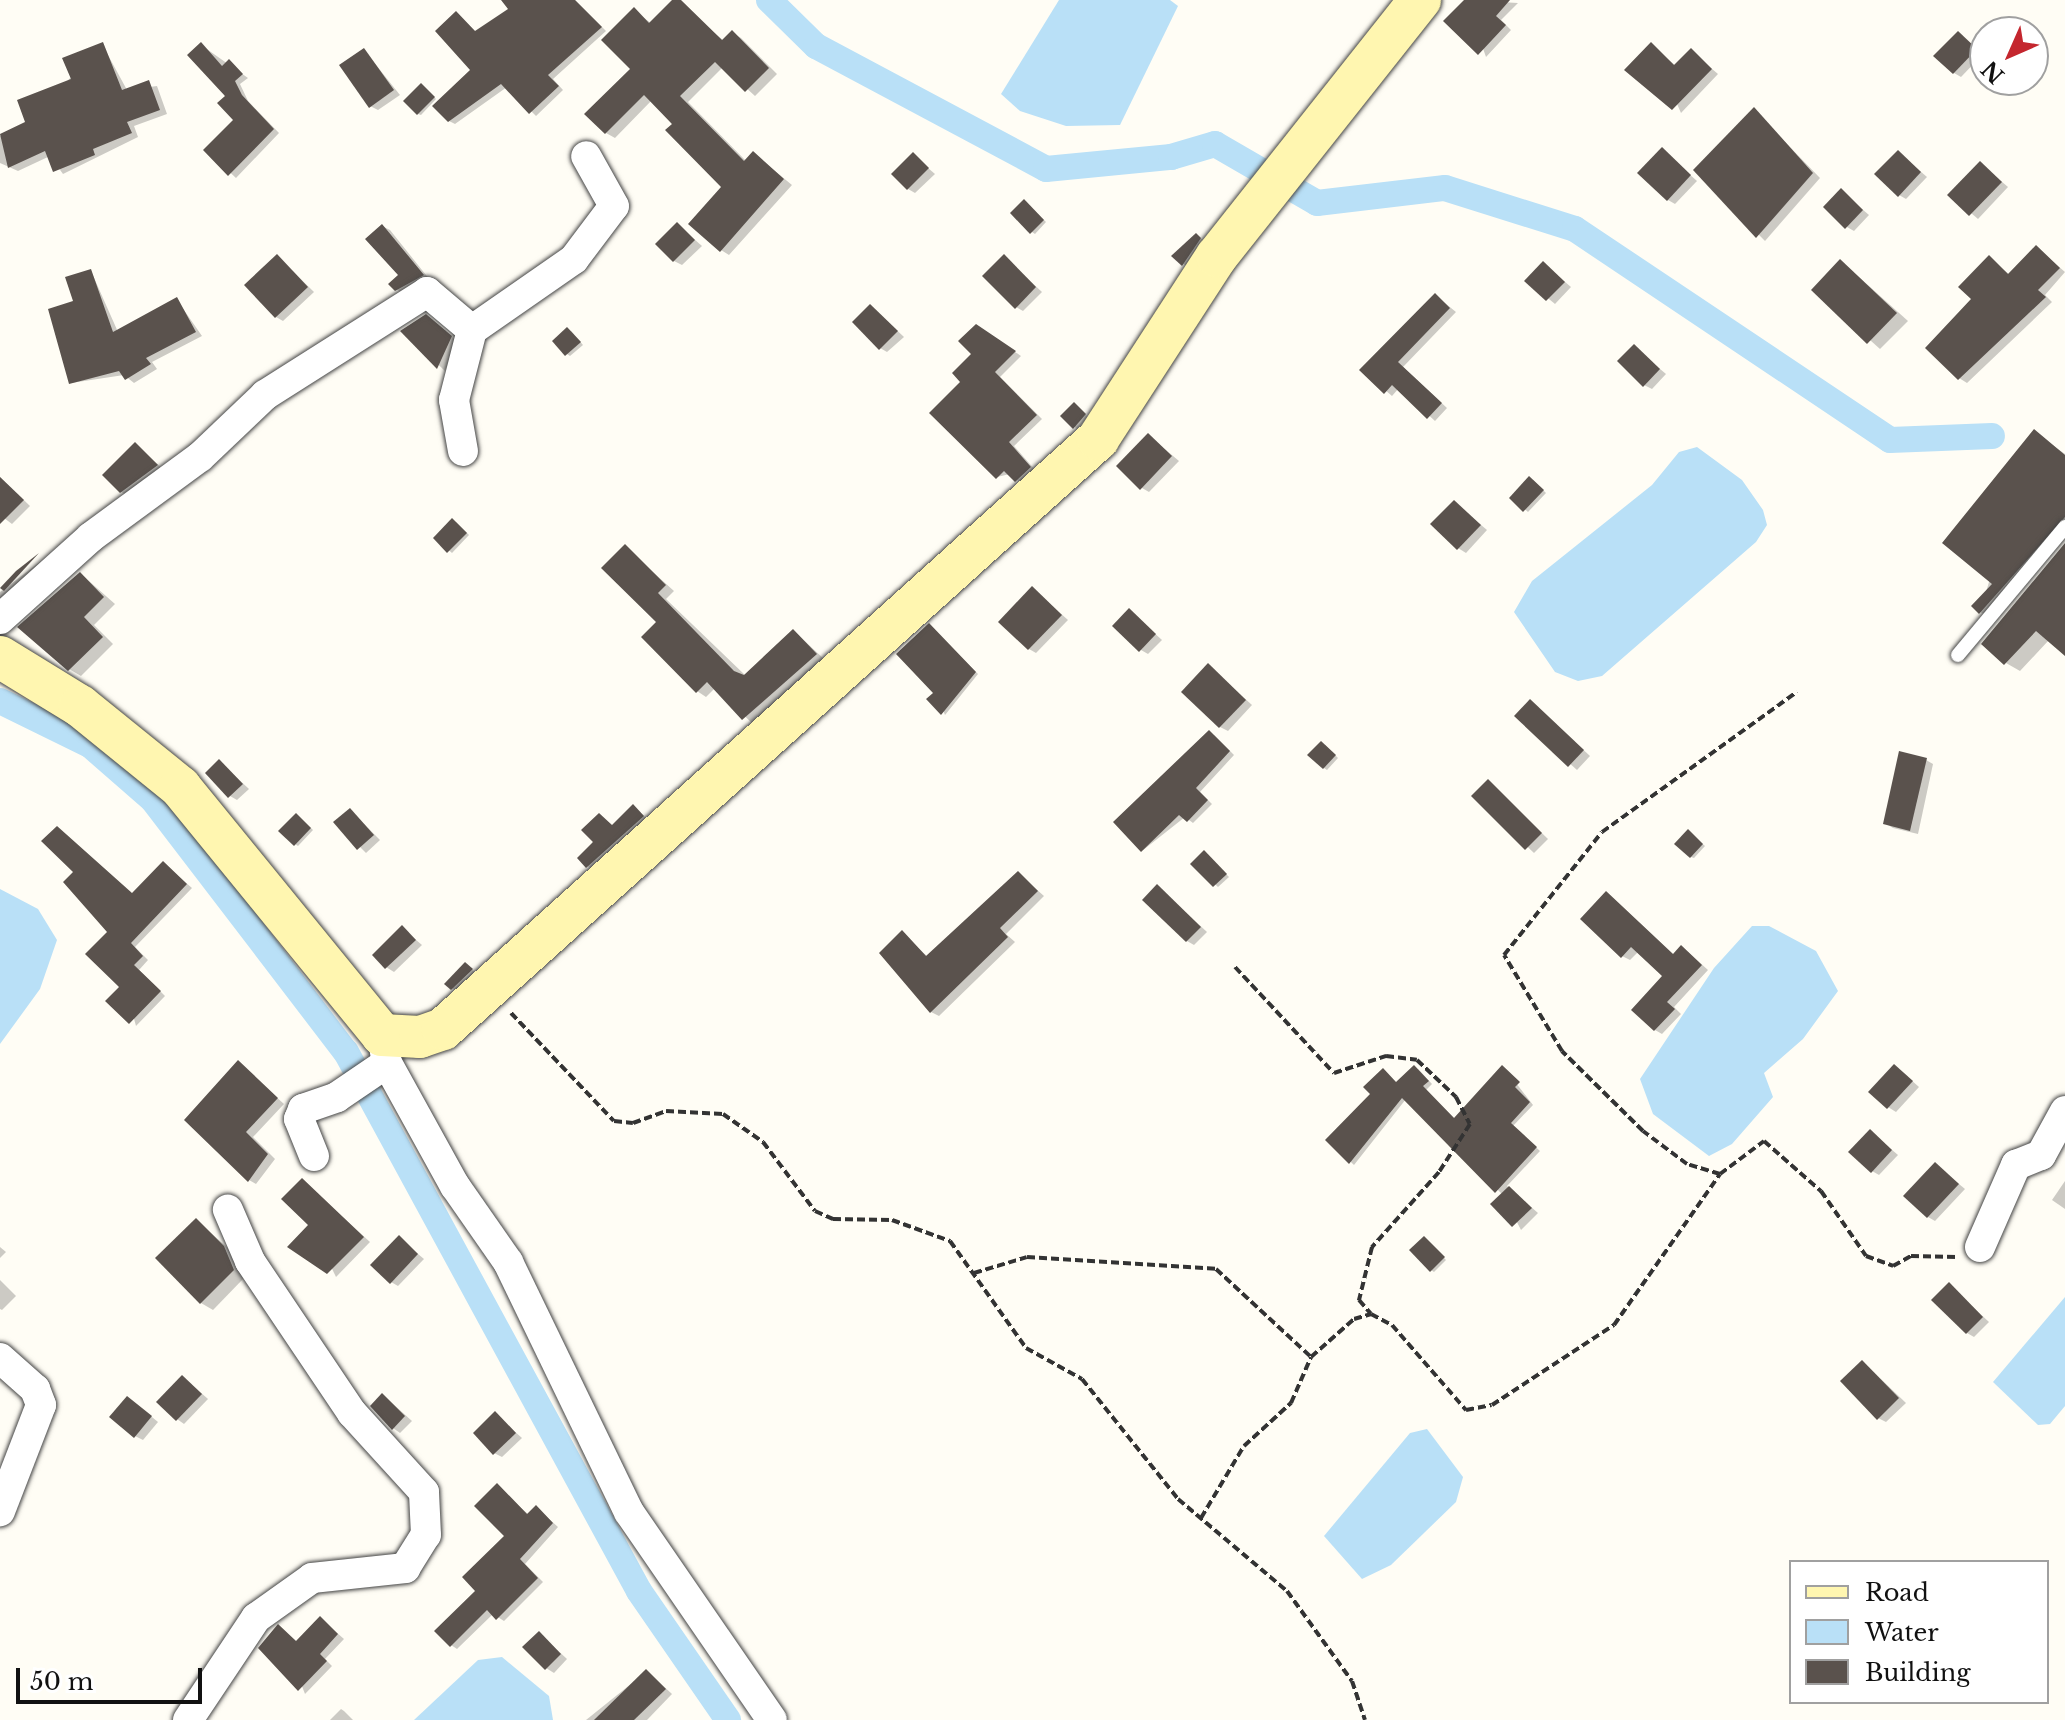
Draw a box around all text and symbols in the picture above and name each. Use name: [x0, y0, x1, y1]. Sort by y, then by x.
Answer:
north arrow: [1969, 16, 2049, 96]
text: N: [1976, 55, 2010, 89]
legend: [1789, 1560, 2049, 1704]
text: Road: [1865, 1578, 1929, 1607]
text: Water: [1865, 1618, 1939, 1647]
scale bar: [20, 1652, 206, 1702]
text: Building: [1865, 1658, 1971, 1687]
text: 50 m: [30, 1667, 93, 1696]

